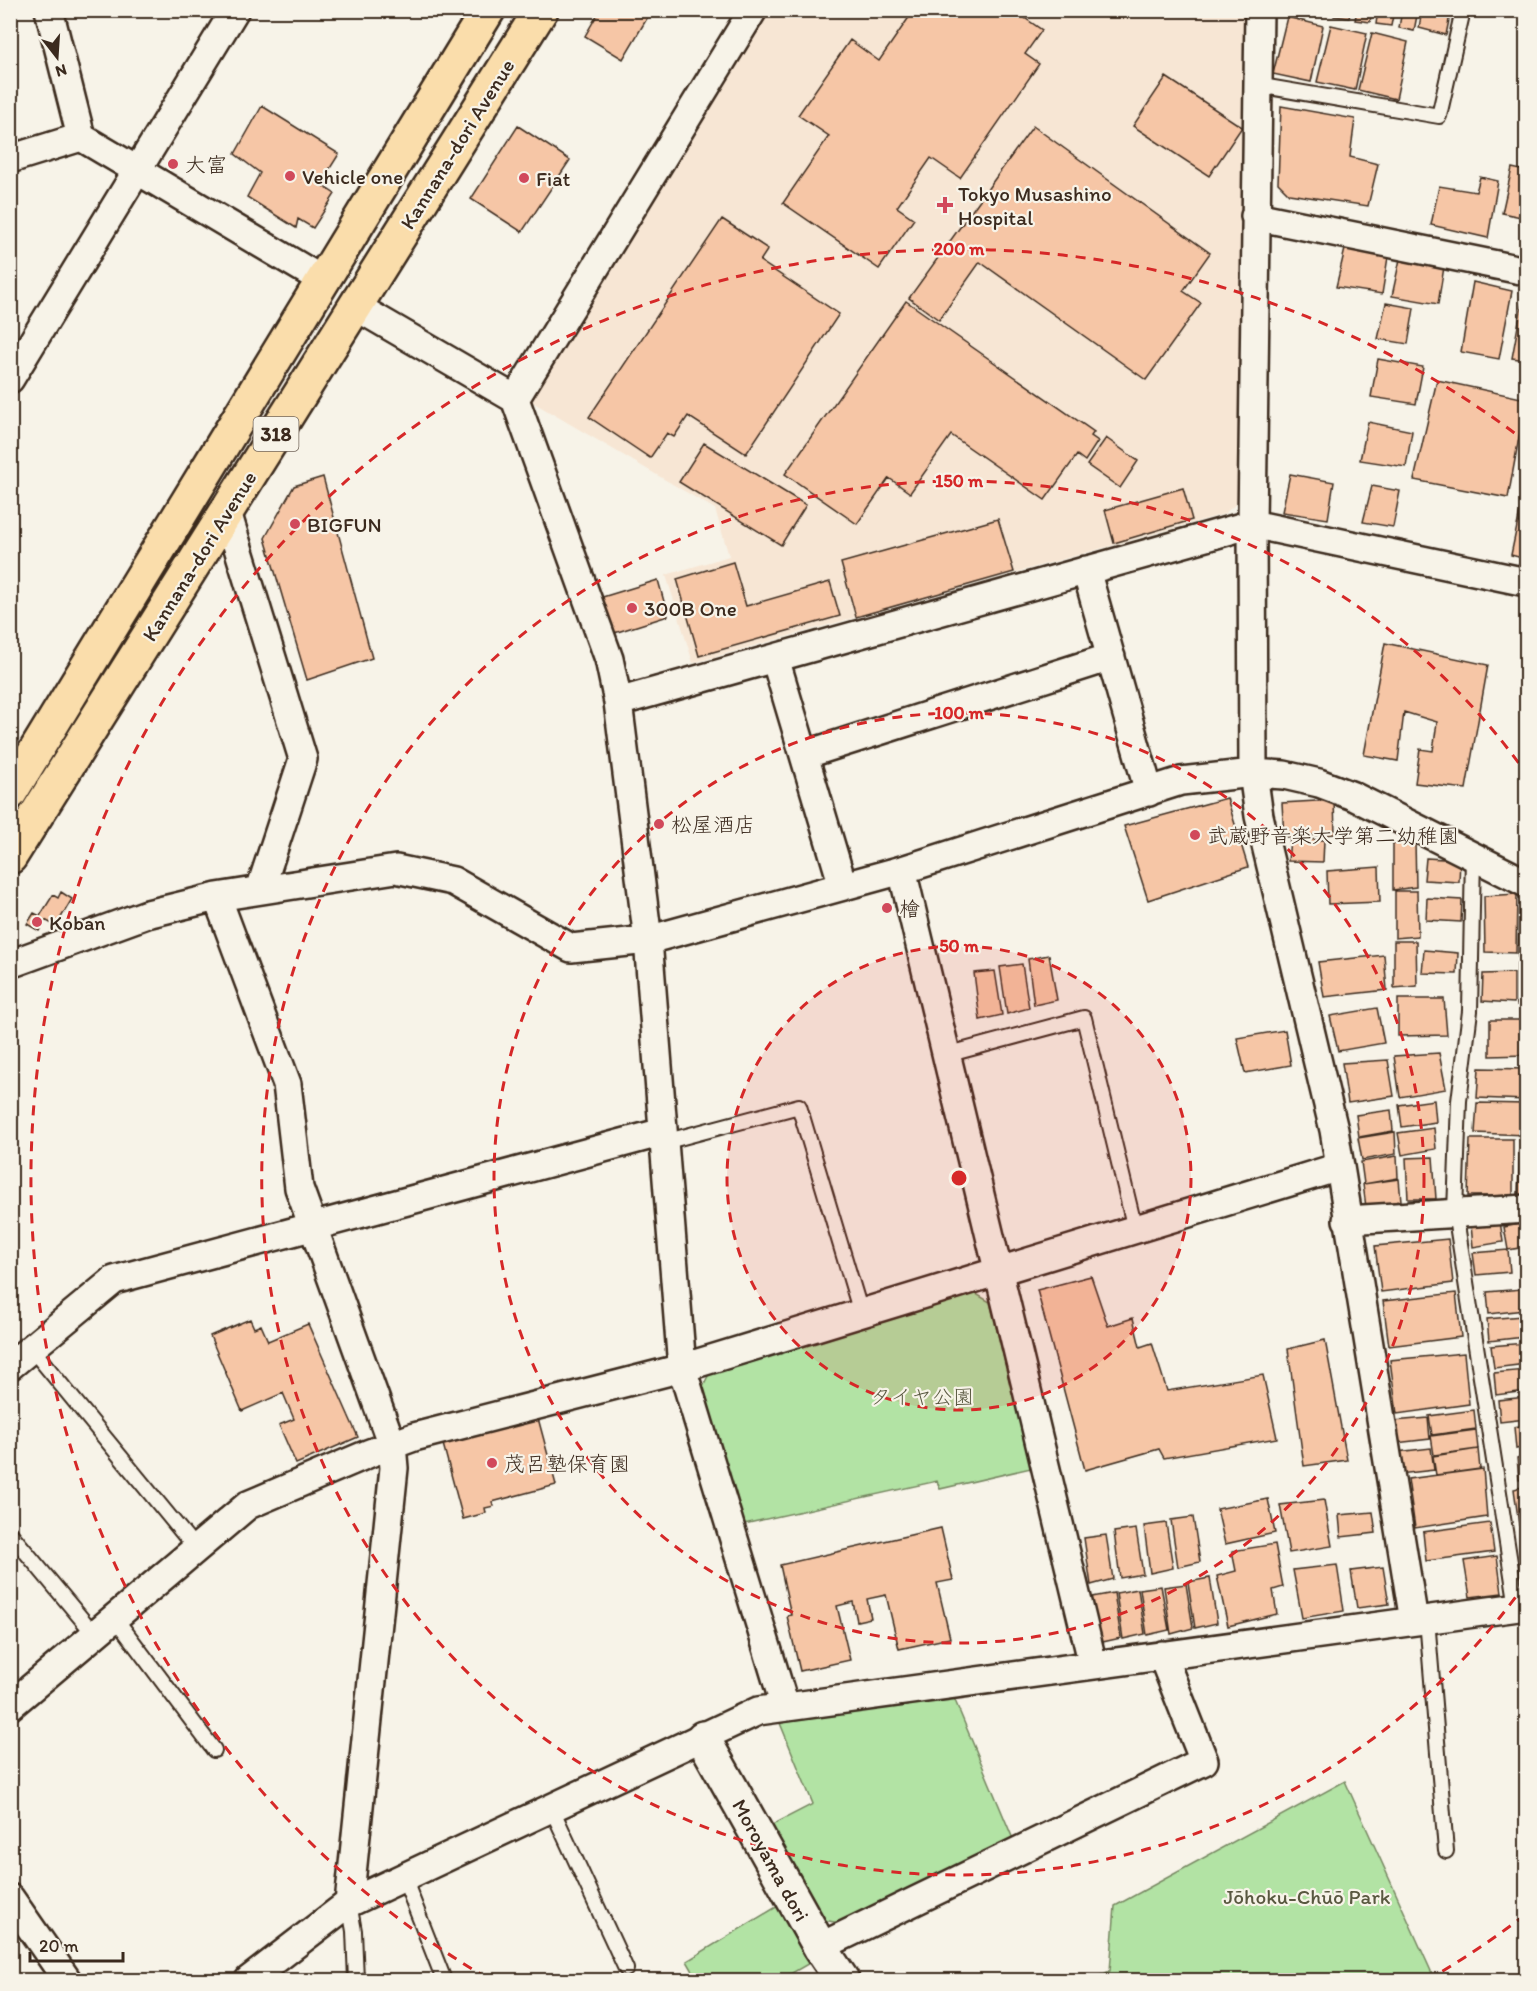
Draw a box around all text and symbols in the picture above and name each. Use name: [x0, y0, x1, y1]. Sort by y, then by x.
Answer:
north arrow: [27, 27, 87, 87]
street label: Kannana-dori Avenue: [394, 54, 520, 234]
text: N: [53, 60, 69, 82]
place label: 大富: [185, 152, 227, 177]
marker: 大富: [166, 157, 180, 171]
place label: Vehicle one: [302, 164, 403, 189]
place label: Fiat: [536, 166, 570, 191]
marker: Vehicle one: [283, 169, 297, 183]
marker: Fiat: [517, 171, 531, 185]
place label: Tokyo Musashino Hospital: [958, 181, 1112, 230]
marker: Tokyo Musashino Hospital: [936, 196, 954, 214]
text: 200 m: [934, 238, 985, 260]
road number: 318: [254, 417, 298, 451]
street label: Kannana-dori Avenue: [136, 466, 262, 646]
text: 150 m: [935, 470, 984, 492]
place label: BIGFUN: [307, 512, 382, 537]
marker: BIGFUN: [288, 517, 302, 531]
place label: 300B One: [644, 596, 737, 621]
marker: 300B One: [625, 601, 639, 615]
text: 100 m: [934, 702, 985, 724]
place label: 松屋酒店: [671, 812, 755, 837]
marker: 松屋酒店: [652, 817, 666, 831]
place label: 武蔵野音楽大学第二幼稚園: [1207, 823, 1459, 848]
marker: 武蔵野音楽大学第二幼稚園: [1188, 828, 1202, 842]
place label: 檜: [899, 896, 920, 921]
marker: 檜: [880, 901, 894, 915]
place label: Koban: [49, 910, 106, 935]
marker: Koban: [30, 915, 44, 929]
text: 50 m: [939, 935, 980, 957]
centre of rings: [949, 1168, 969, 1188]
park label: タイヤ公園: [870, 1384, 974, 1409]
place label: 茂呂塾保育園: [504, 1451, 630, 1476]
marker: 茂呂塾保育園: [485, 1456, 499, 1470]
street label: Moroyama dori: [727, 1795, 815, 1925]
park label: Jōhoku-Chūō Park: [1224, 1884, 1391, 1909]
scale bar: [30, 1925, 123, 1963]
text: 20 m: [39, 1935, 79, 1957]

